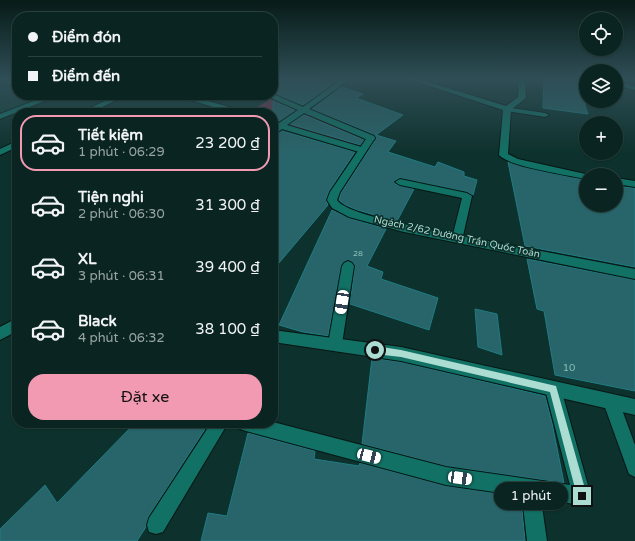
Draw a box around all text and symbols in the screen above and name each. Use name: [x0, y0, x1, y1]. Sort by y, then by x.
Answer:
map controls: [579, 12, 623, 212]
button: locate: [579, 12, 623, 56]
text: Điểm đón: [52, 28, 121, 46]
button: layers: [579, 64, 623, 108]
text: Điểm đến: [52, 67, 120, 85]
button: +: [579, 116, 623, 160]
icon: car: [30, 125, 66, 161]
text: Tiết kiệm: [78, 126, 143, 144]
text: 23 200 ₫: [195, 134, 260, 152]
text: 1 phút · 06:29: [78, 144, 165, 160]
button: −: [579, 168, 623, 212]
icon: car: [30, 187, 66, 223]
text: Tiện nghi: [78, 188, 144, 206]
text: 31 300 ₫: [195, 196, 260, 214]
text: 2 phút · 06:30: [78, 206, 165, 222]
street label: Ngách 2/62 Đường Trần Quốc Toản: [373, 214, 541, 260]
icon: car: [30, 249, 66, 285]
house number: 28: [353, 249, 363, 258]
text: XL: [78, 250, 97, 268]
text: 39 400 ₫: [195, 258, 260, 276]
text: 3 phút · 06:31: [78, 268, 165, 284]
car: [334, 289, 350, 315]
icon: car: [30, 311, 66, 347]
text: Black: [78, 312, 117, 330]
text: 38 100 ₫: [195, 320, 260, 338]
text: 4 phút · 06:32: [78, 330, 165, 346]
route start: [366, 341, 384, 359]
house number: 10: [563, 362, 575, 374]
button: Đặt xe: [28, 374, 262, 420]
car: [356, 447, 382, 465]
car: [447, 470, 473, 486]
callout: 1 phút: [494, 482, 568, 510]
route end: [573, 487, 591, 505]
text: 1 phút: [511, 488, 551, 504]

